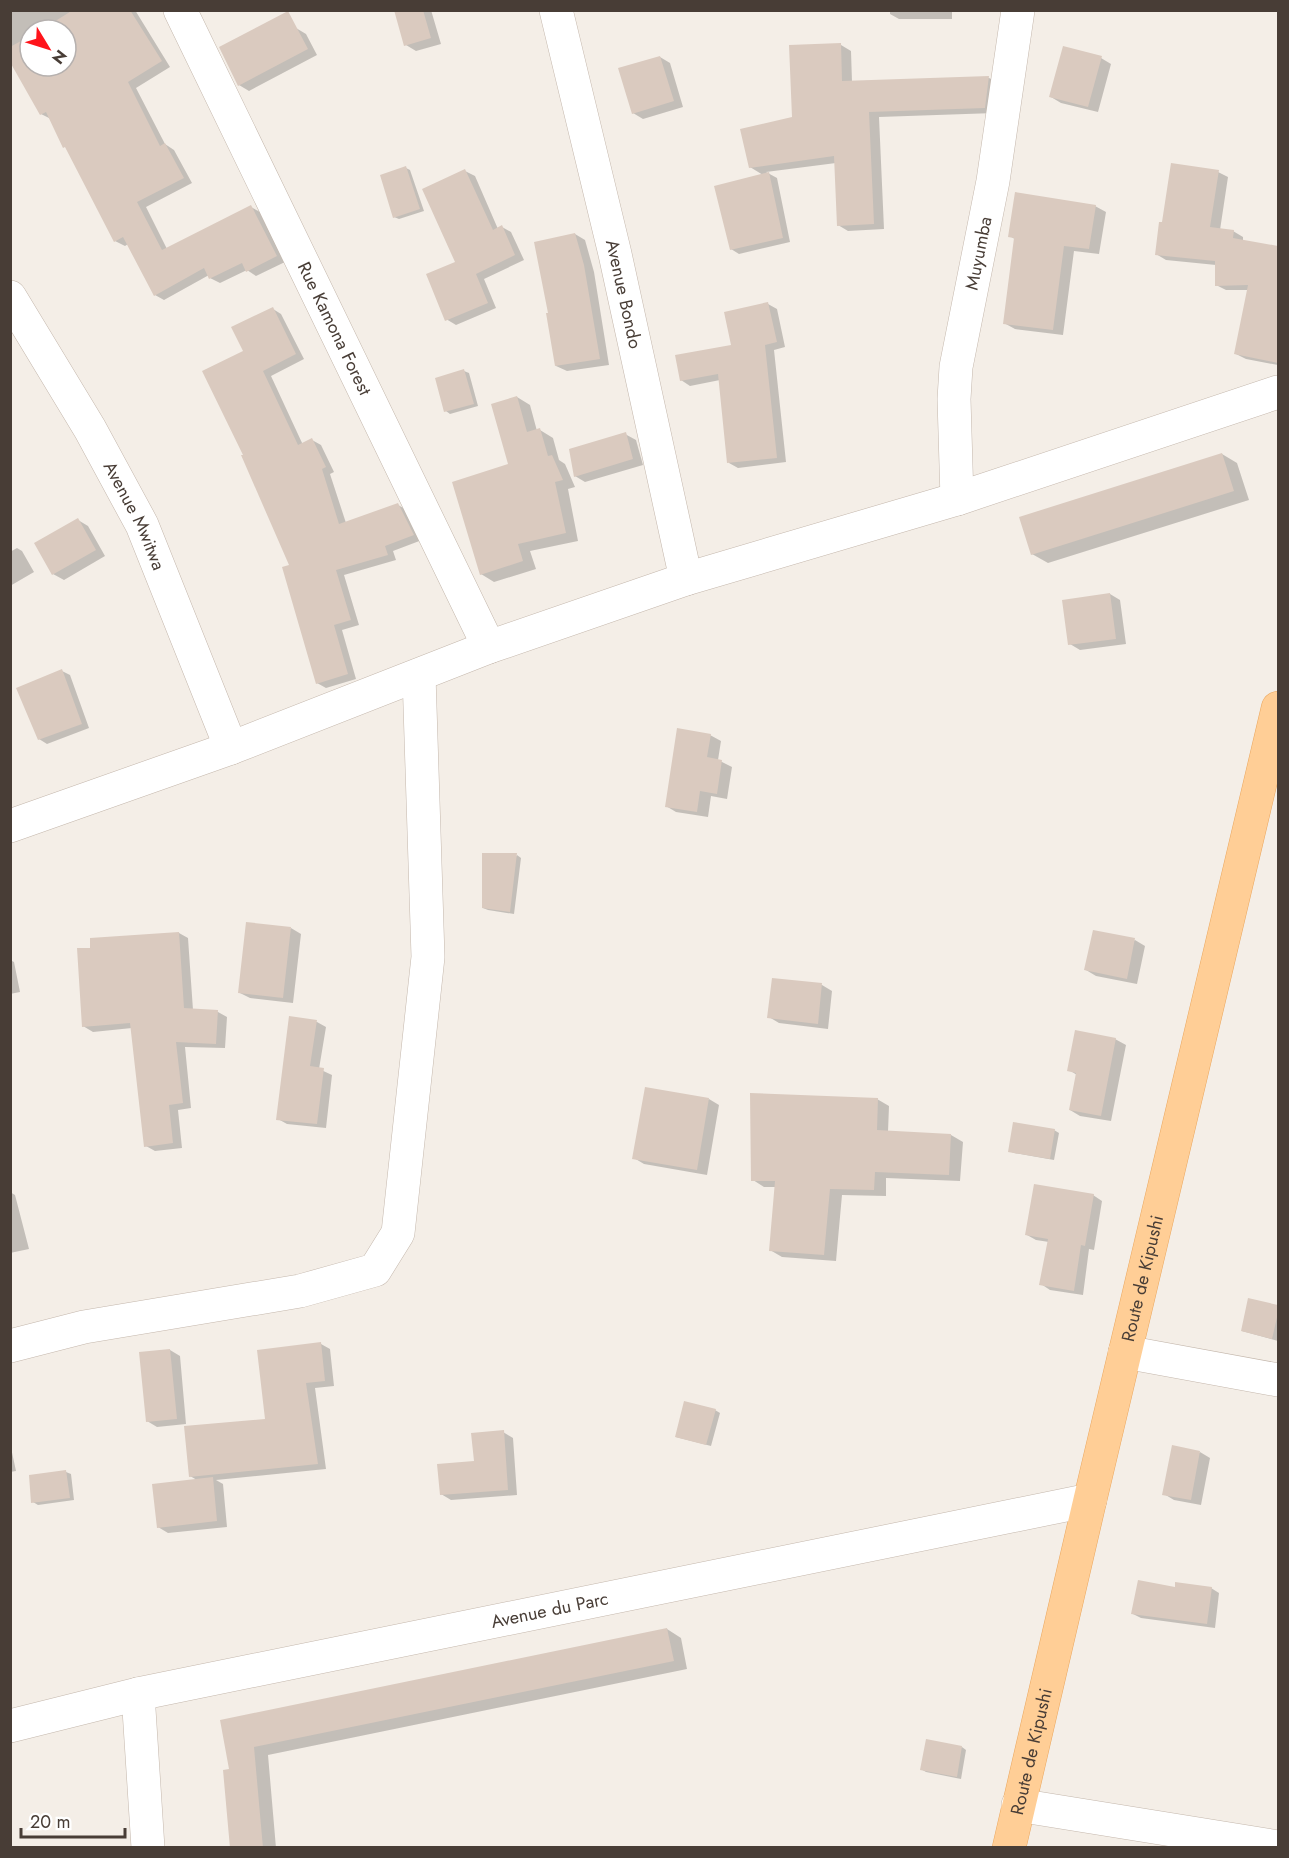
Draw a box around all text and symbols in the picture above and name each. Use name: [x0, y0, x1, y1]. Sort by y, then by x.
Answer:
north arrow: [18, 18, 78, 78]
text: N: [46, 45, 72, 69]
street label: Muyumba: [959, 214, 999, 292]
street label: Avenue Bondo: [599, 237, 648, 351]
street label: Rue Kamona Forest: [291, 257, 378, 400]
street label: Avenue Mwitwa: [97, 457, 172, 574]
street label: Route de Kipushi: [1115, 1213, 1170, 1344]
street label: Avenue du Parc: [489, 1585, 611, 1635]
street label: Route de Kipushi: [1004, 1686, 1059, 1818]
scale bar: [21, 1801, 124, 1839]
text: 20 m: [30, 1809, 70, 1835]

